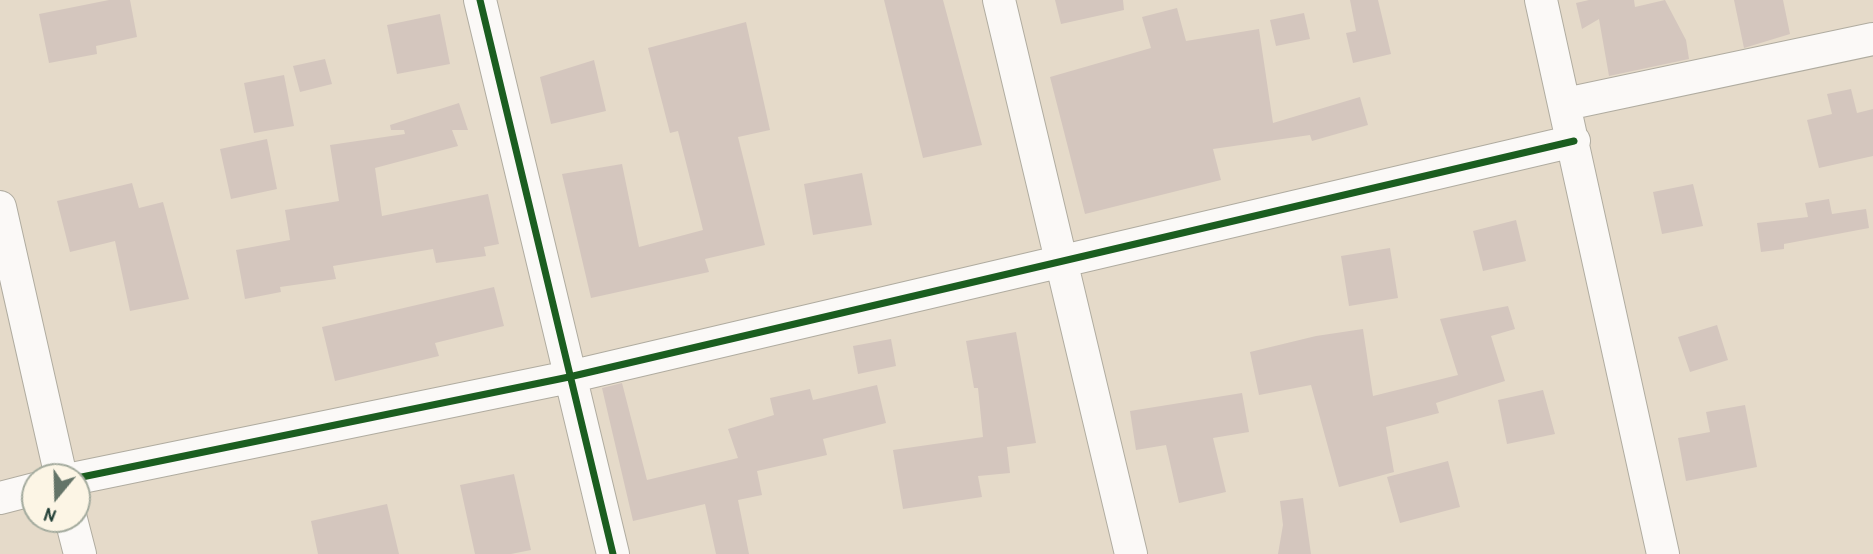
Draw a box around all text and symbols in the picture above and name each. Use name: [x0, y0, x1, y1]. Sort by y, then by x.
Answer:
north arrow: [21, 463, 91, 533]
text: N: [41, 502, 59, 530]

